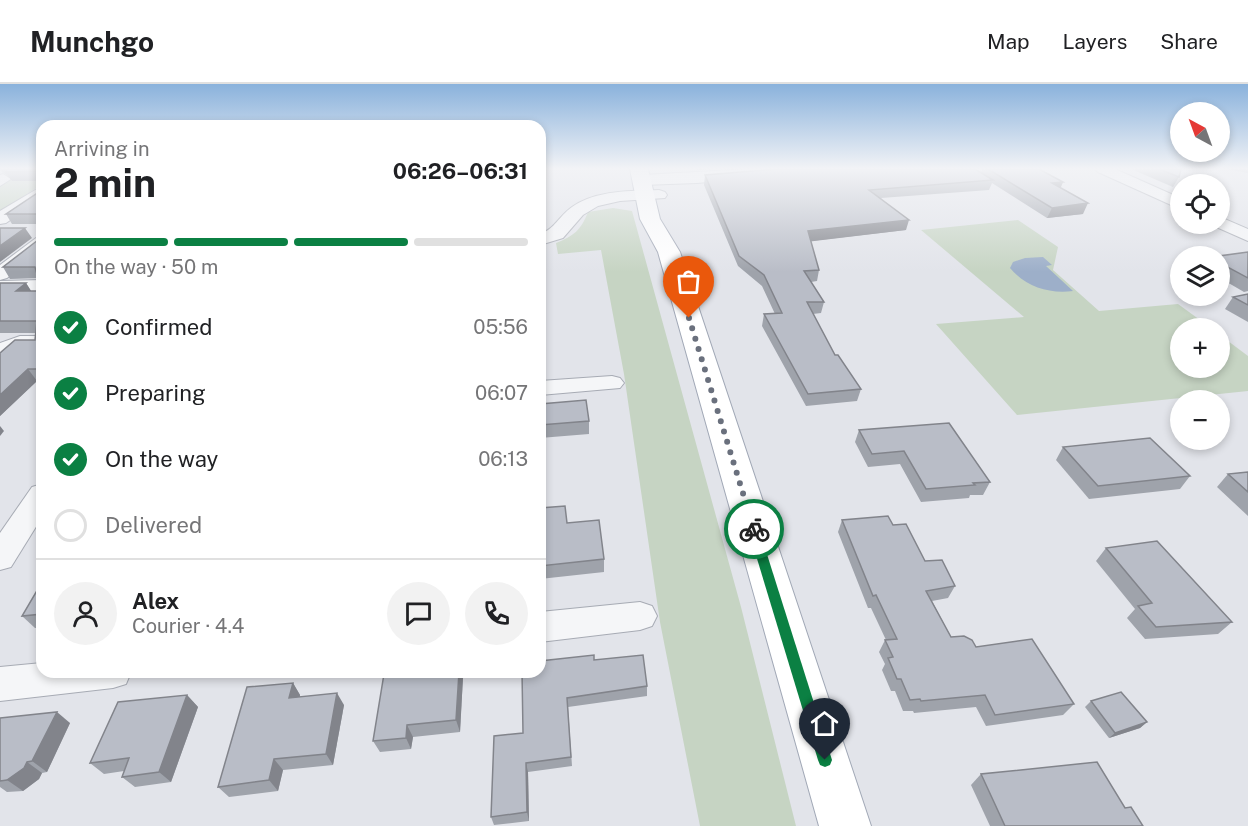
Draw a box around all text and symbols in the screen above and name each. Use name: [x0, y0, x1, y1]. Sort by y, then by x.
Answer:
text: Munchgo: [30, 25, 154, 58]
text: Map: [987, 29, 1030, 54]
text: Layers: [1063, 29, 1127, 54]
text: Share: [1160, 29, 1218, 54]
north arrow: [1170, 102, 1230, 162]
map controls: [1170, 102, 1230, 450]
text: Arriving in: [54, 137, 149, 161]
text: 06:26–06:31: [393, 158, 528, 184]
text: 2 min: [54, 160, 156, 206]
button: locate: [1170, 174, 1230, 234]
button: layers: [1170, 246, 1230, 306]
text: On the way · 50 m: [54, 255, 218, 279]
pin: [663, 256, 714, 318]
icon: bag: [672, 265, 705, 298]
icon: check: [54, 311, 87, 344]
text: Confirmed: [105, 314, 212, 340]
text: 05:56: [473, 315, 528, 339]
button: +: [1170, 318, 1230, 378]
icon: check: [54, 377, 87, 410]
text: Preparing: [105, 380, 206, 406]
text: 06:07: [475, 381, 528, 405]
button: −: [1170, 390, 1230, 450]
icon: check: [54, 443, 87, 476]
text: On the way: [105, 446, 218, 472]
text: 06:13: [478, 447, 528, 471]
courier: [724, 499, 784, 559]
text: Delivered: [105, 512, 202, 538]
icon: bike: [738, 513, 771, 546]
button: person: [54, 582, 117, 645]
button: chat: [387, 582, 450, 645]
button: phone: [465, 582, 528, 645]
text: Alex: [132, 588, 179, 614]
text: Courier · 4.4: [132, 614, 244, 638]
pin: [799, 698, 850, 760]
icon: home: [808, 707, 841, 740]

